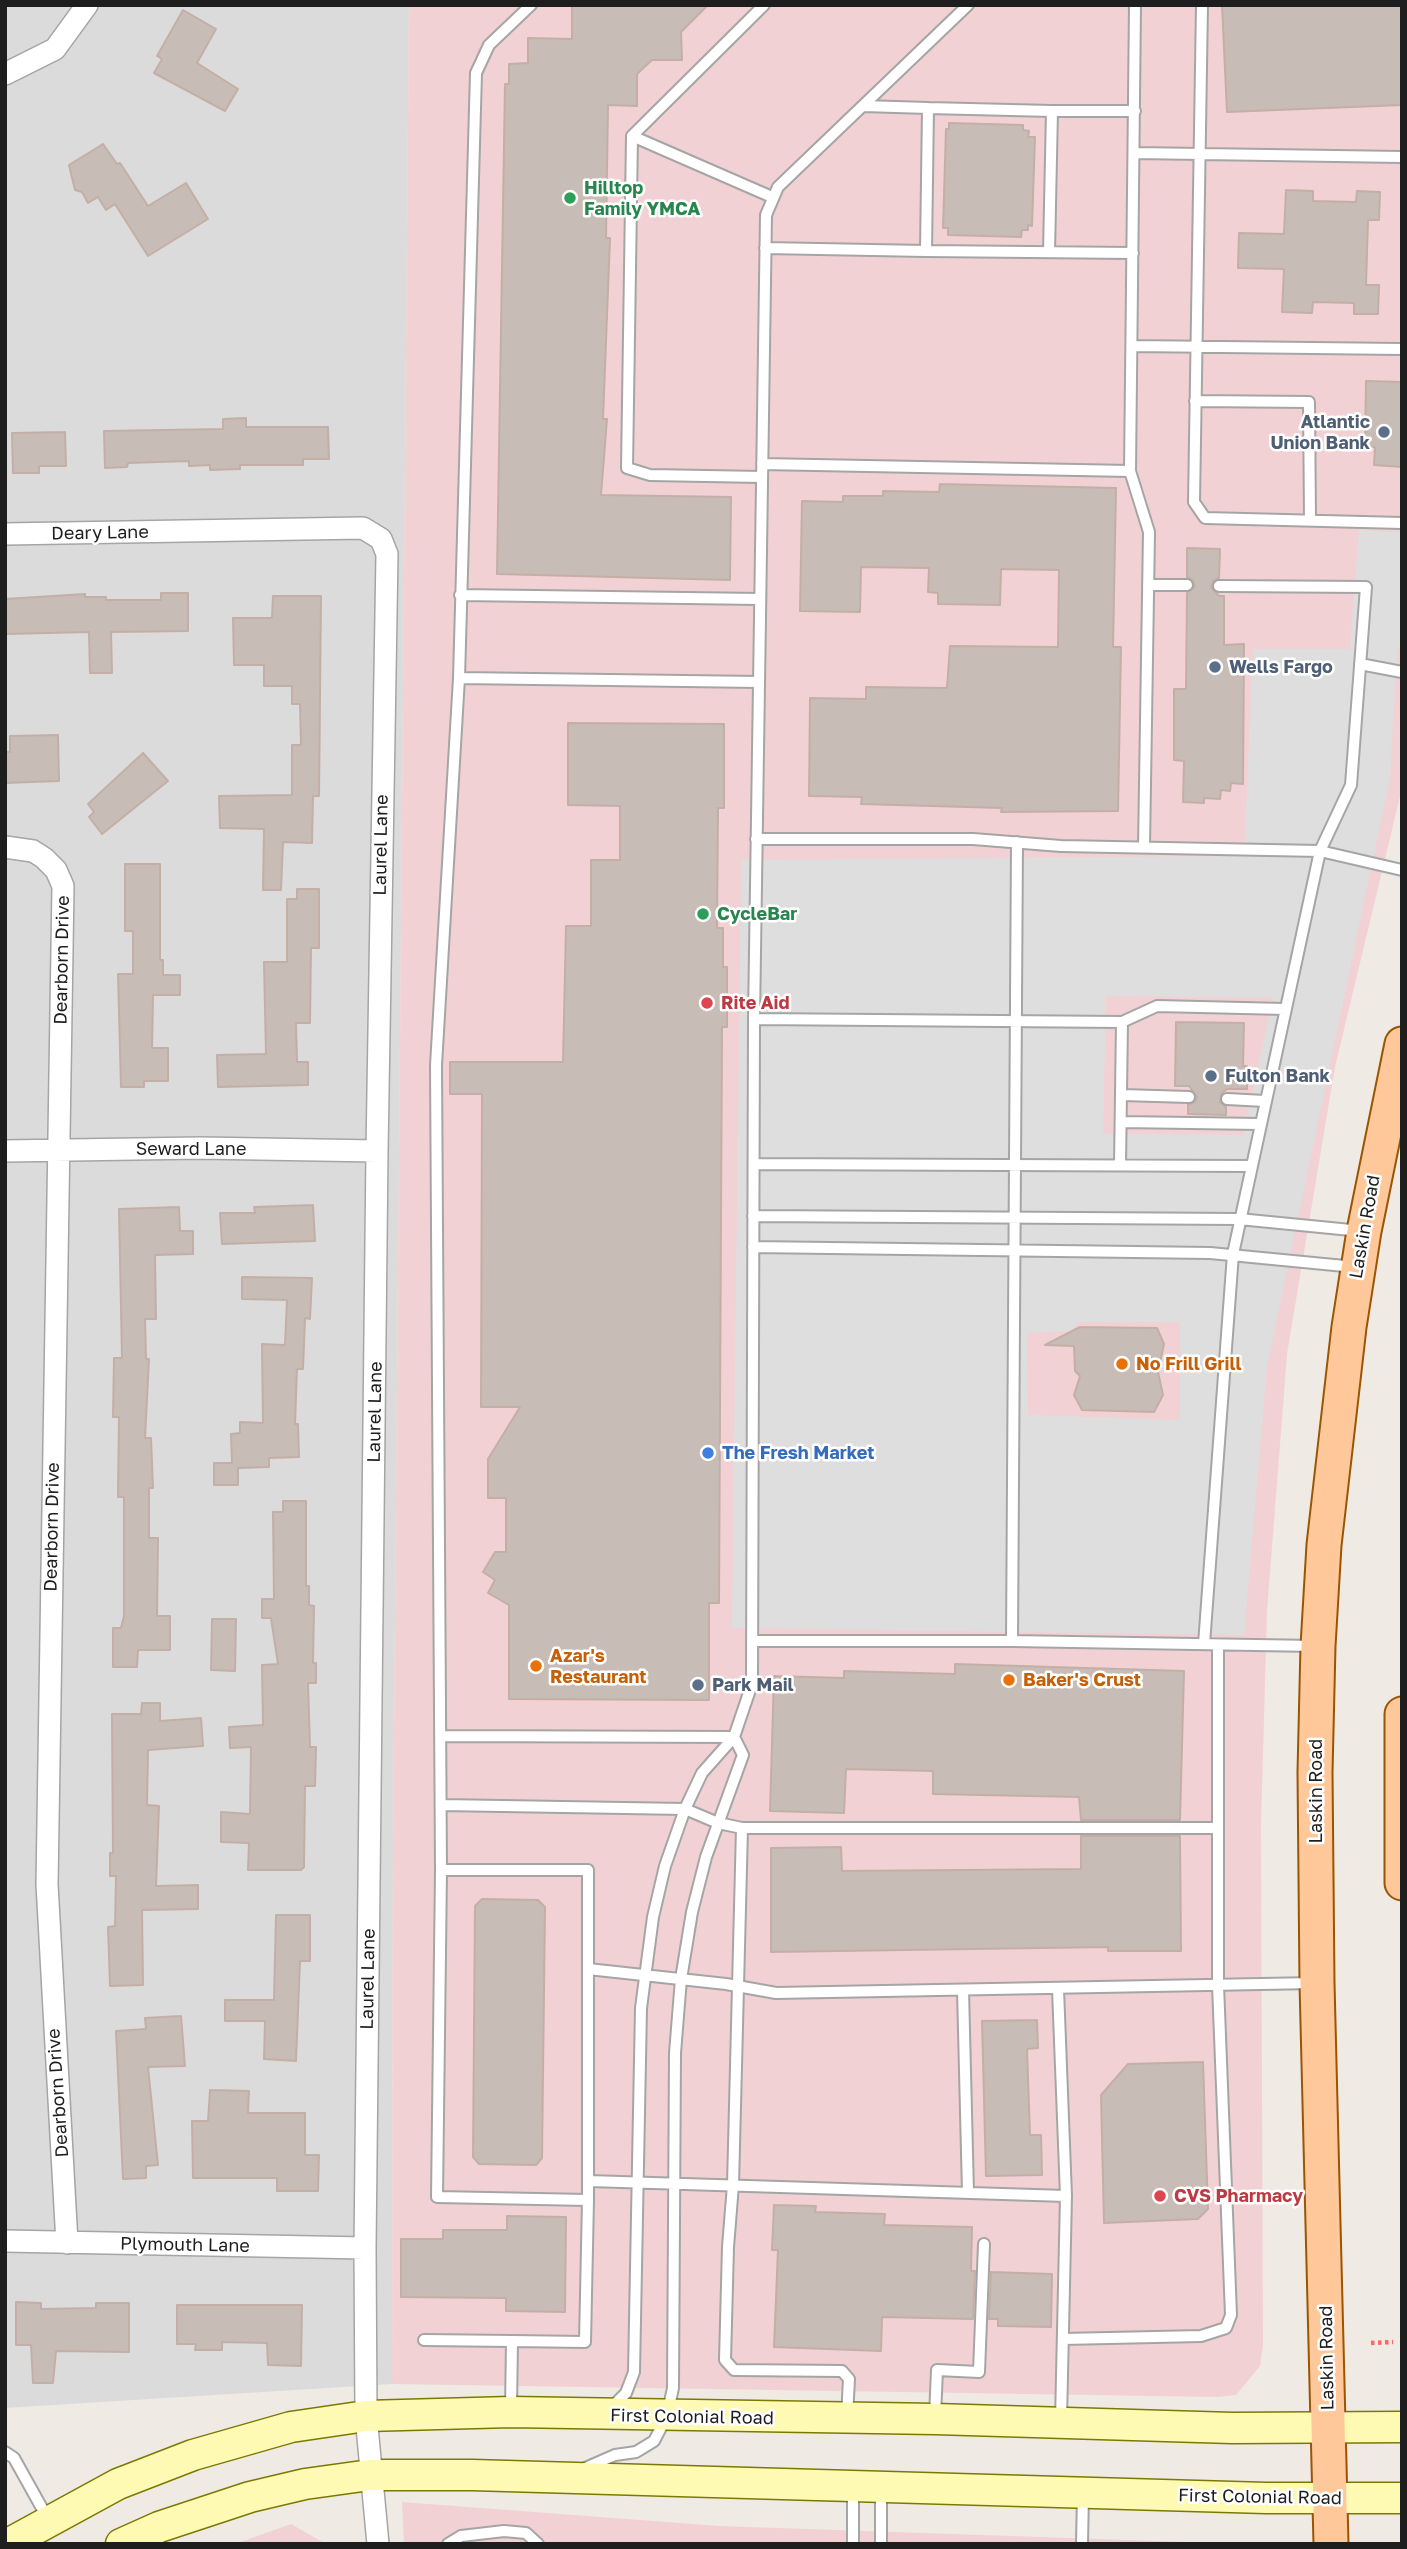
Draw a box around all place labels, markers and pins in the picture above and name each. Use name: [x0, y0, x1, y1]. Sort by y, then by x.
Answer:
place label: Hilltop Family YMCA: [584, 177, 700, 220]
marker: Hilltop Family YMCA: [562, 190, 578, 206]
place label: Atlantic Union Bank: [1270, 411, 1370, 453]
marker: Atlantic Union Bank: [1376, 424, 1392, 440]
place label: Wells Fargo: [1229, 656, 1333, 678]
marker: Wells Fargo: [1207, 659, 1223, 675]
place label: CycleBar: [717, 903, 797, 925]
marker: CycleBar: [695, 906, 711, 922]
place label: Rite Aid: [721, 992, 790, 1014]
marker: Rite Aid: [699, 995, 715, 1011]
place label: Fulton Bank: [1225, 1065, 1330, 1087]
marker: Fulton Bank: [1203, 1068, 1219, 1084]
place label: No Frill Grill: [1136, 1353, 1241, 1375]
marker: No Frill Grill: [1114, 1356, 1130, 1372]
place label: The Fresh Market: [722, 1442, 875, 1464]
marker: The Fresh Market: [700, 1445, 716, 1461]
place label: Azar's Restaurant: [550, 1645, 646, 1688]
marker: Azar's Restaurant: [528, 1658, 544, 1674]
place label: Baker's Crust: [1023, 1669, 1141, 1691]
marker: Baker's Crust: [1001, 1672, 1017, 1688]
place label: Park Mail: [712, 1674, 794, 1696]
marker: Park Mail: [690, 1677, 706, 1693]
place label: CVS Pharmacy: [1174, 2185, 1303, 2207]
marker: CVS Pharmacy: [1152, 2188, 1168, 2204]

